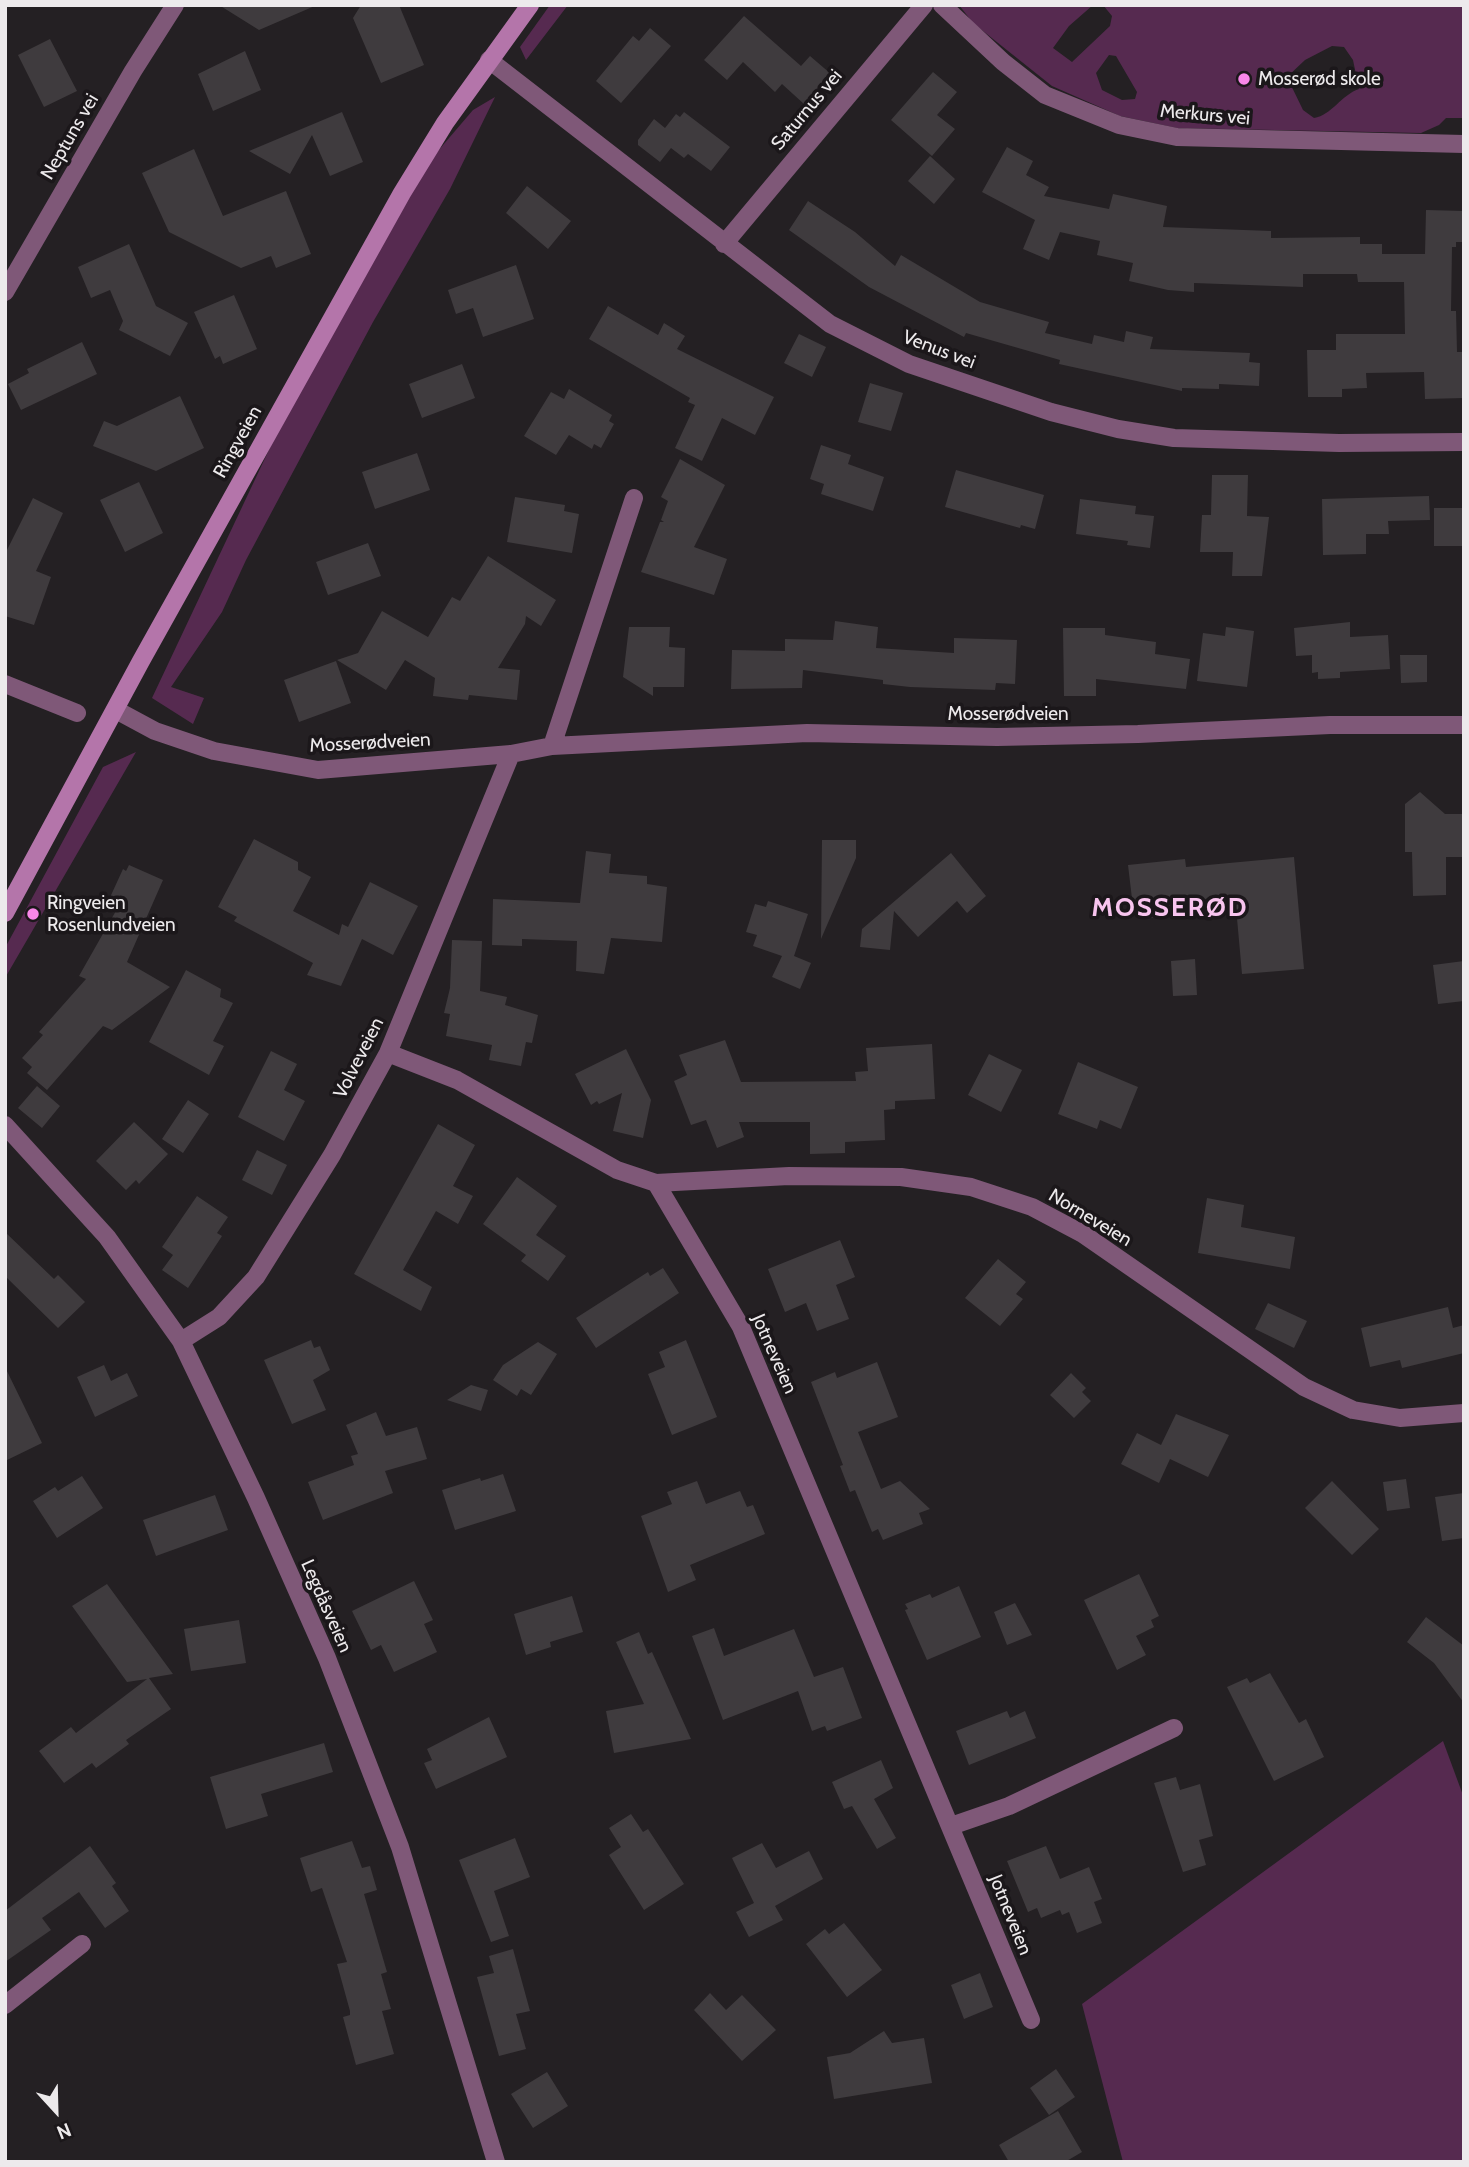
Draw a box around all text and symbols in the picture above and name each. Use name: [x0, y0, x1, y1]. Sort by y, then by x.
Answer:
street label: Saturnus vei: [767, 65, 847, 155]
place label: Mosserød skole: [1258, 68, 1381, 90]
marker: Mosserød skole: [1236, 71, 1252, 87]
street label: Neptuns vei: [36, 90, 104, 184]
street label: Merkurs vei: [1159, 100, 1251, 130]
street label: Venus vei: [900, 326, 978, 374]
street label: Ringveien: [209, 402, 267, 482]
street label: Mosserødveien: [947, 703, 1069, 725]
street label: Mosserødveien: [309, 728, 431, 758]
place label: Ringveien Rosenlundveien: [47, 892, 176, 936]
district label: MOSSERØD: [1093, 892, 1247, 924]
marker: Ringveien Rosenlundveien: [25, 906, 41, 922]
street label: Volveveien: [329, 1014, 389, 1102]
street label: Norneveien: [1044, 1184, 1136, 1252]
street label: Jotneveien: [746, 1311, 802, 1397]
street label: Legdåsveien: [295, 1556, 357, 1656]
street label: Jotneveien: [984, 1871, 1036, 1959]
north arrow: [21, 2076, 91, 2146]
text: N: [54, 2118, 75, 2144]

